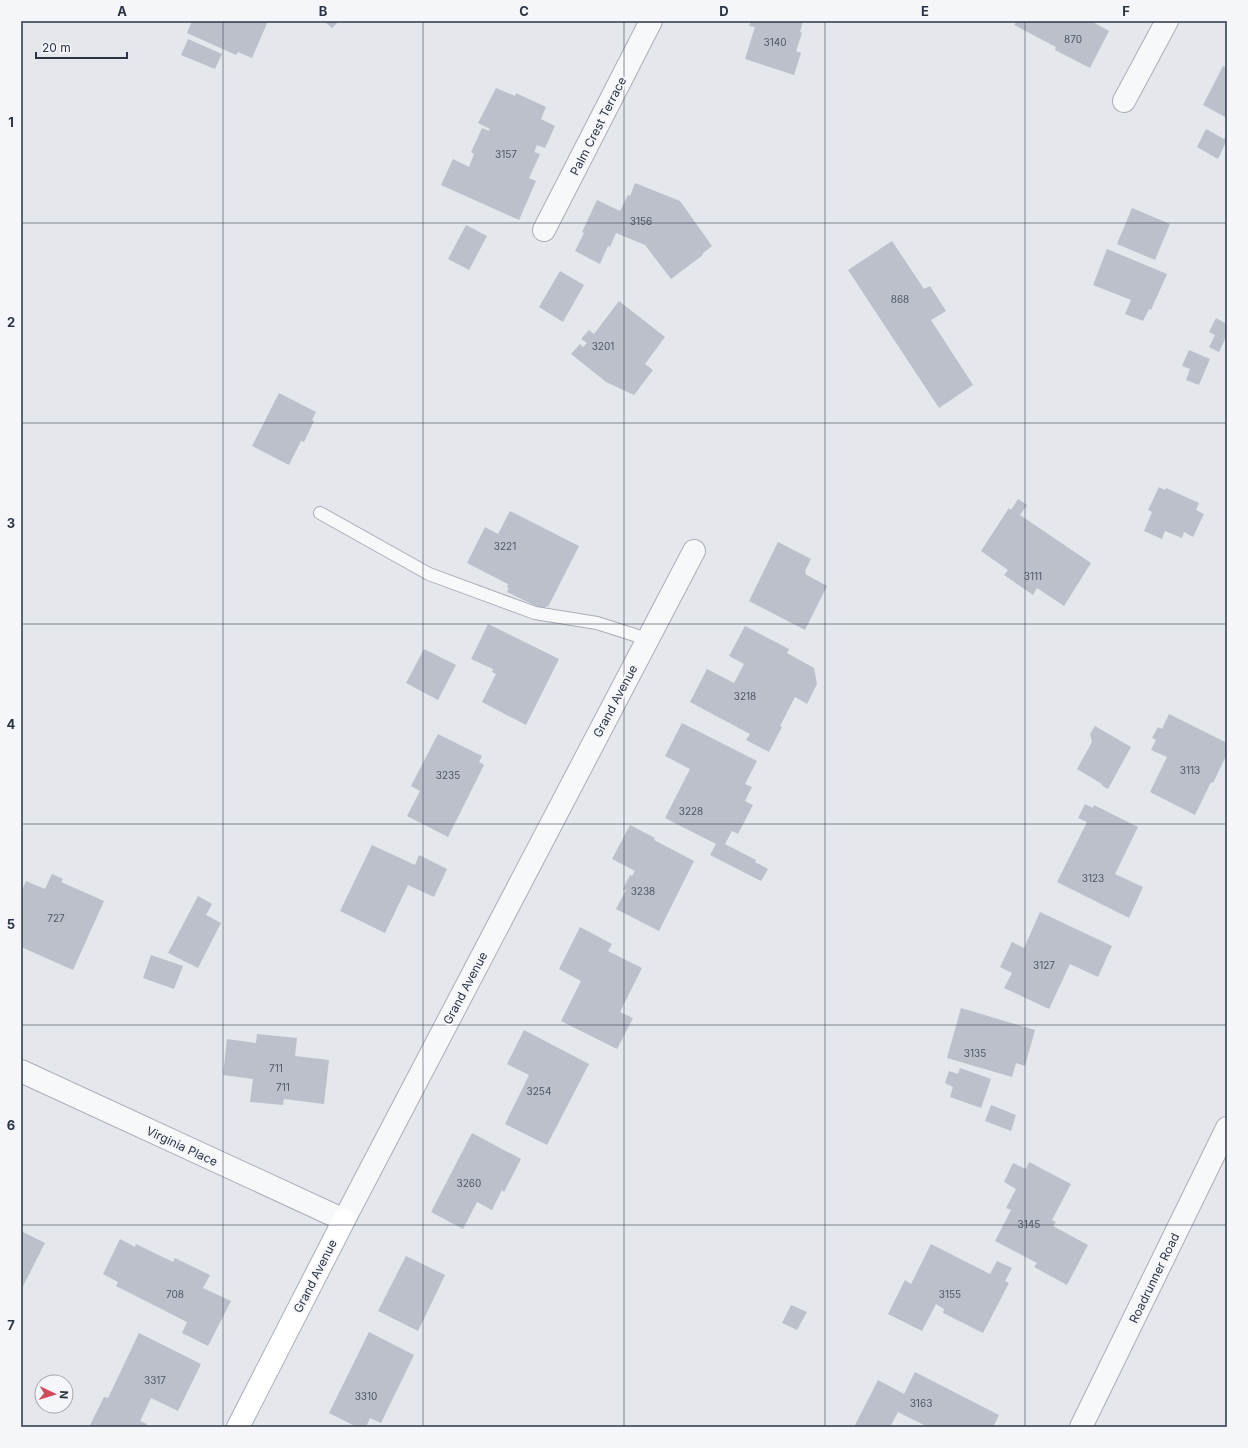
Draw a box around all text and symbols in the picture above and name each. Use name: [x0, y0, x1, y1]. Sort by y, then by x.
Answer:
text: A: [117, 3, 127, 19]
text: B: [319, 3, 328, 19]
text: C: [519, 3, 529, 19]
text: D: [719, 3, 729, 19]
text: E: [921, 3, 929, 19]
text: F: [1122, 3, 1130, 19]
house number: 870: [1064, 33, 1082, 45]
scale bar: [36, 34, 127, 60]
house number: 3140: [763, 36, 787, 48]
text: 20 m: [42, 40, 71, 55]
street label: Palm Crest Terrace: [567, 74, 629, 178]
text: 1: [8, 114, 14, 130]
house number: 3157: [495, 148, 517, 160]
house number: 3156: [630, 215, 652, 227]
house number: 868: [891, 293, 909, 305]
text: 2: [7, 314, 15, 330]
house number: 3201: [592, 340, 614, 352]
text: 3: [7, 515, 15, 531]
house number: 3221: [494, 540, 516, 552]
house number: 3111: [1024, 570, 1042, 582]
street label: Grand Avenue: [590, 662, 640, 740]
house number: 3218: [734, 690, 756, 702]
text: 4: [7, 716, 16, 732]
house number: 3113: [1180, 764, 1200, 776]
house number: 3235: [436, 769, 460, 781]
house number: 3228: [679, 805, 703, 817]
house number: 3123: [1082, 872, 1104, 884]
house number: 3238: [631, 885, 655, 897]
house number: 727: [47, 912, 65, 924]
text: 5: [7, 916, 15, 932]
street label: Grand Avenue: [440, 949, 490, 1027]
house number: 3127: [1033, 959, 1055, 971]
house number: 3135: [964, 1047, 986, 1059]
house number: 711: [269, 1062, 283, 1074]
house number: 711: [276, 1081, 290, 1093]
house number: 3254: [527, 1085, 551, 1097]
text: 6: [7, 1117, 15, 1133]
street label: Virginia Place: [144, 1123, 220, 1169]
house number: 3260: [457, 1177, 481, 1189]
house number: 3145: [1018, 1218, 1040, 1230]
street label: Roadrunner Road: [1126, 1230, 1182, 1326]
street label: Grand Avenue: [290, 1237, 340, 1315]
house number: 708: [166, 1288, 184, 1300]
house number: 3155: [939, 1288, 961, 1300]
text: 7: [7, 1317, 15, 1333]
north arrow: [34, 1374, 74, 1414]
house number: 3317: [144, 1374, 166, 1386]
text: N: [57, 1390, 71, 1399]
house number: 3310: [355, 1390, 377, 1402]
house number: 3163: [910, 1397, 932, 1409]

